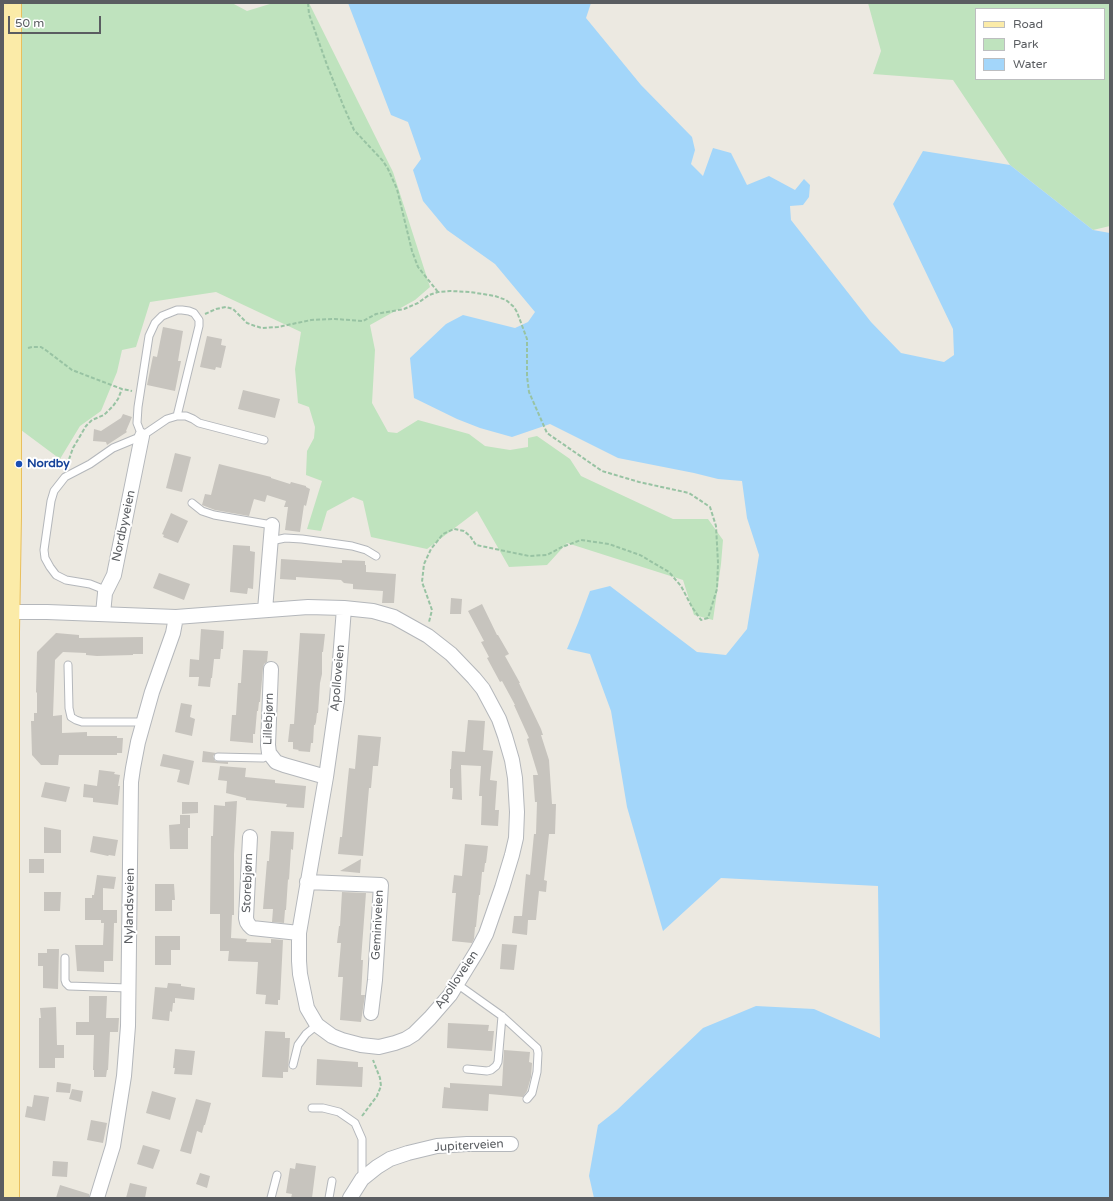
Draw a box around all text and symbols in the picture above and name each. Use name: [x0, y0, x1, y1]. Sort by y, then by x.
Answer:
scale bar: [10, 8, 103, 34]
legend: [975, 8, 1105, 80]
text: 50 m: [15, 16, 44, 30]
text: Road: [1013, 17, 1043, 31]
text: Park: [1013, 37, 1039, 51]
text: Water: [1013, 57, 1047, 71]
place label: Nordby: [27, 457, 70, 471]
marker: Nordby: [14, 459, 24, 469]
street label: Nordbyveien: [109, 489, 139, 563]
street label: Apolloveien: [328, 644, 348, 712]
street label: Lillebjørn: [261, 693, 277, 745]
street label: Storebjørn: [240, 853, 256, 913]
street label: Nylandsveien: [122, 868, 138, 944]
street label: Geminiveien: [369, 890, 387, 960]
street label: Apolloveien: [432, 948, 482, 1012]
street label: Jupiterveien: [434, 1137, 504, 1155]

